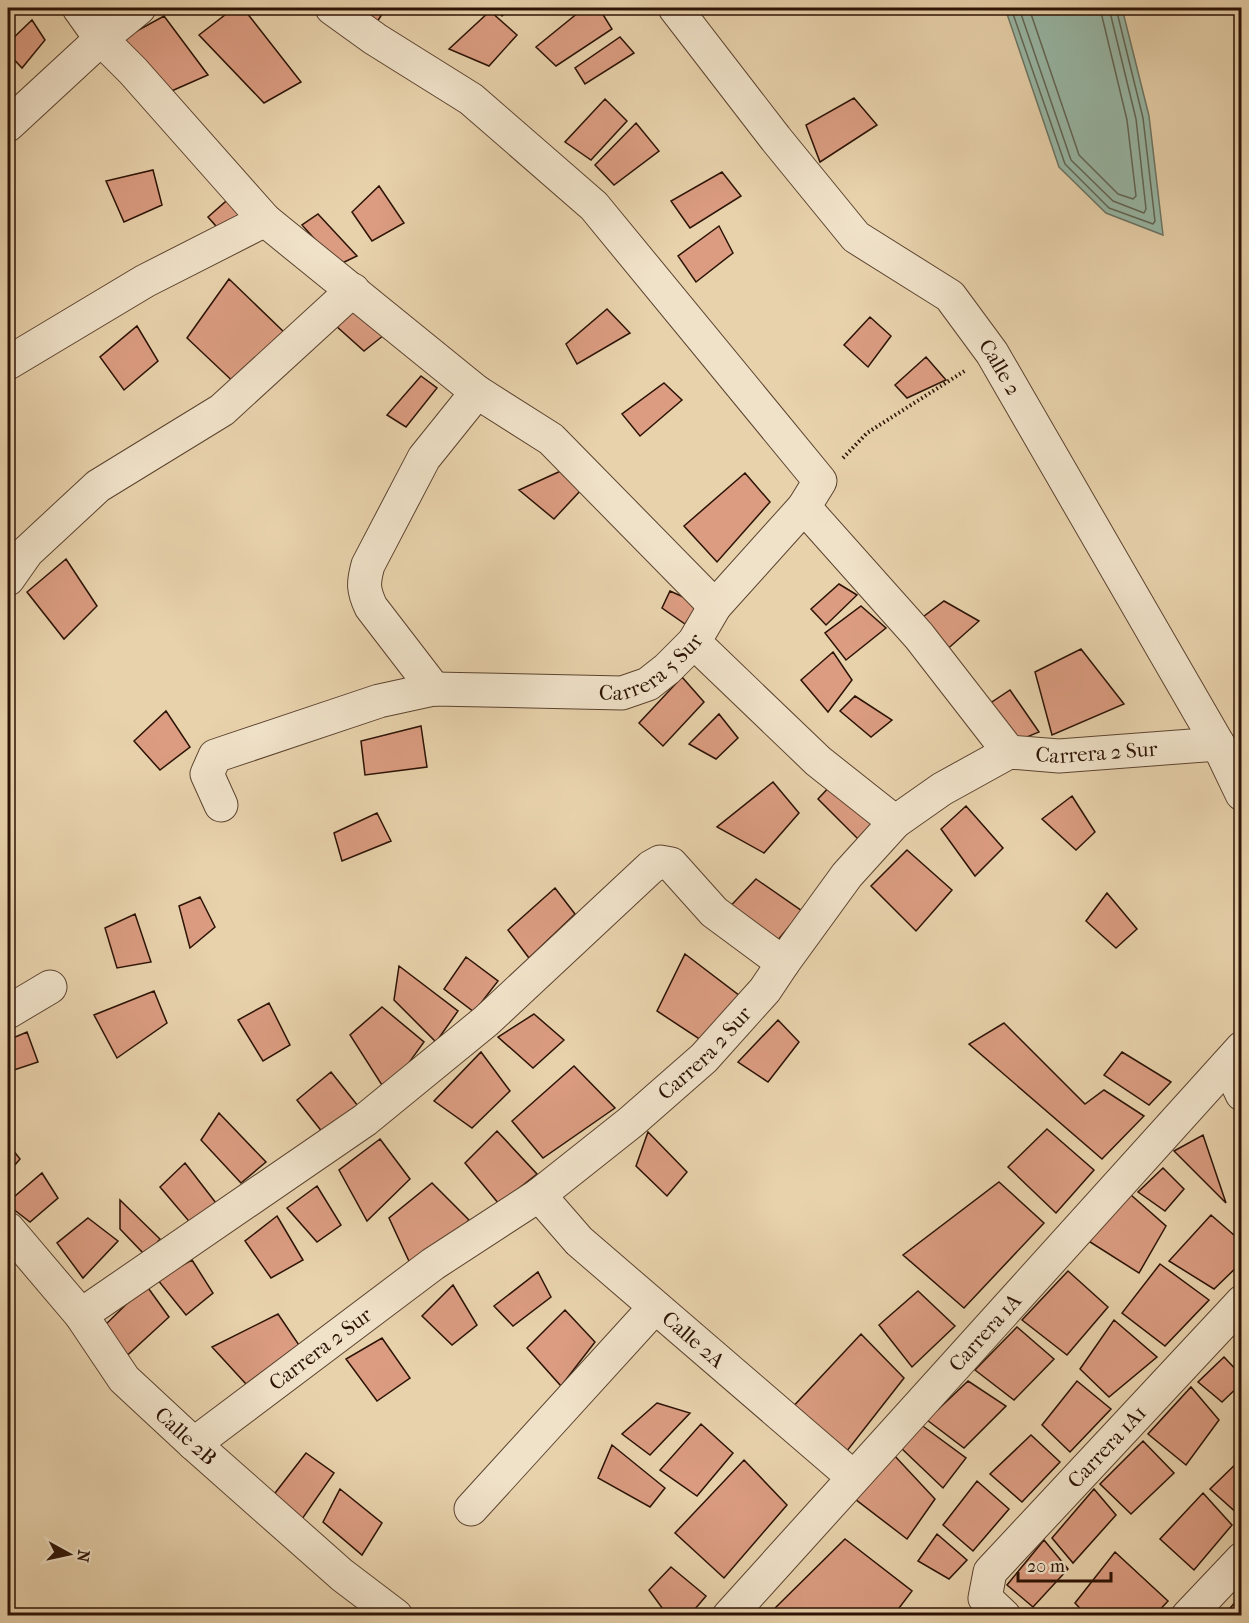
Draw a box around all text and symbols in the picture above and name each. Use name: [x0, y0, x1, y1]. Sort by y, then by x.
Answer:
street label: Calle 2: [974, 334, 1026, 400]
street label: Carrera 5 Sur: [599, 630, 708, 705]
street label: Carrera 2 Sur: [1035, 737, 1158, 768]
street label: Carrera 2 Sur: [653, 1002, 756, 1105]
street label: Carrera 1A: [944, 1288, 1026, 1376]
street label: Carrera 2 Sur: [264, 1303, 376, 1395]
street label: Calle 2A: [657, 1306, 730, 1373]
street label: Carrera 1A1: [1063, 1401, 1151, 1493]
street label: Calle 2B: [150, 1402, 221, 1470]
north arrow: [39, 1524, 99, 1584]
scale bar: [1018, 1545, 1111, 1583]
text: N: [73, 1549, 94, 1564]
text: 20 m: [1027, 1556, 1065, 1577]

